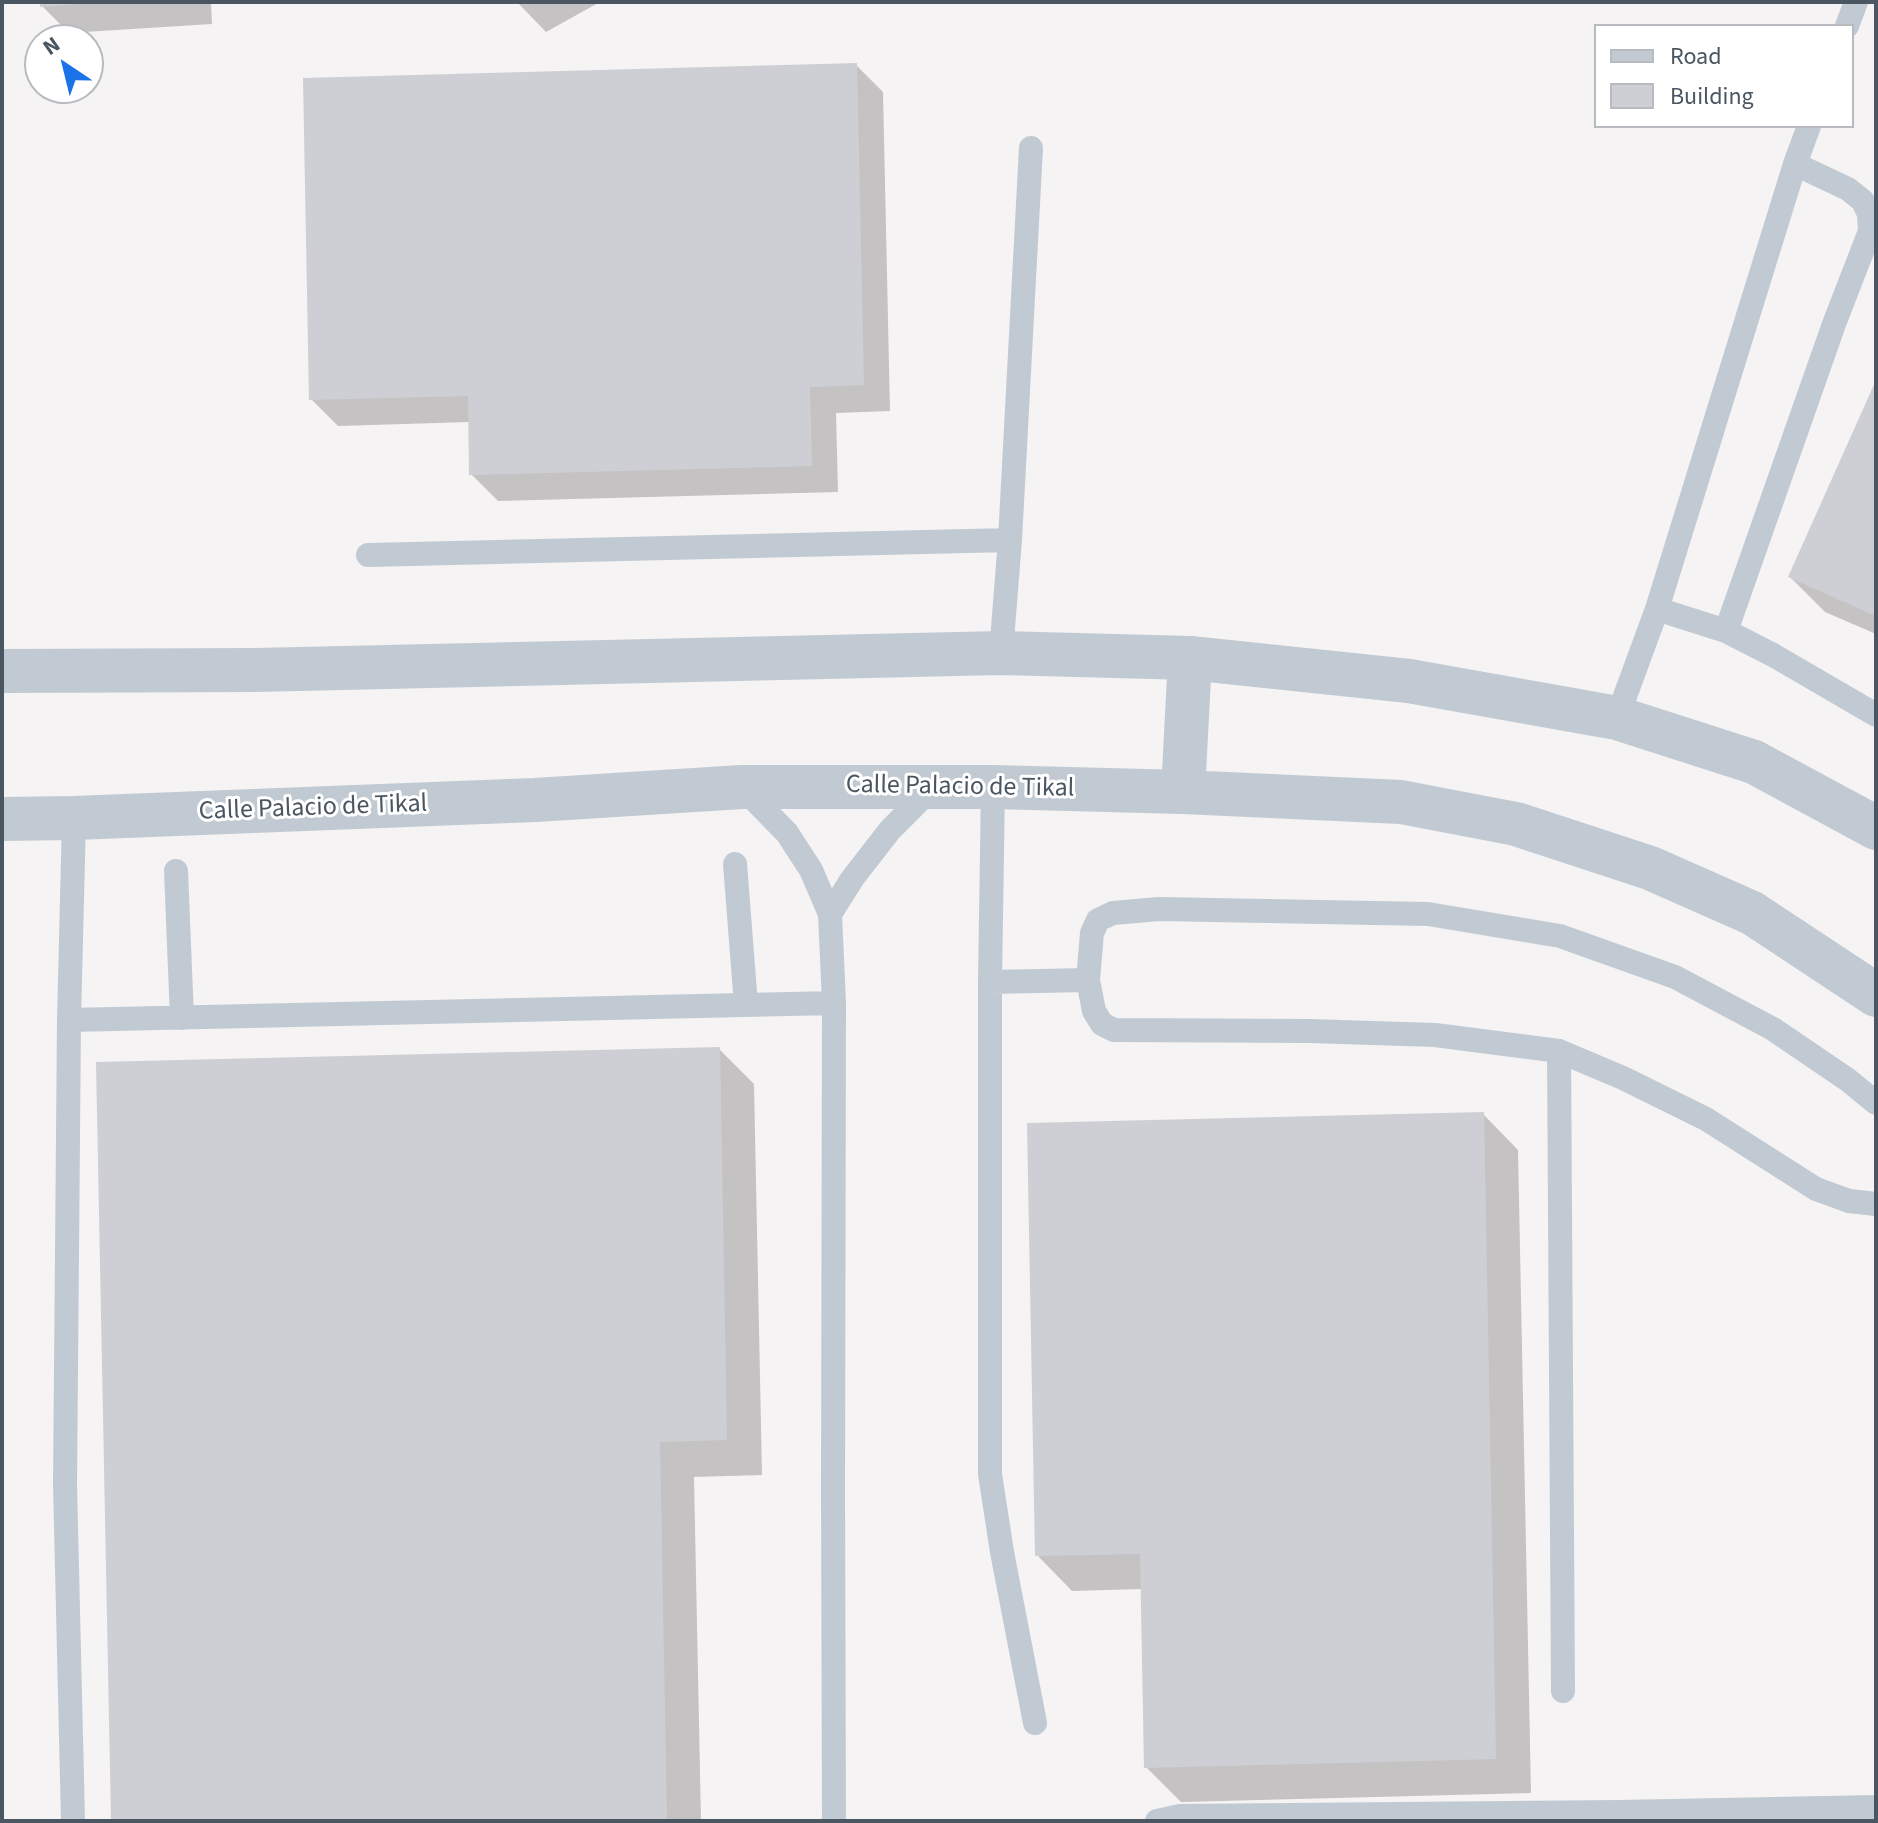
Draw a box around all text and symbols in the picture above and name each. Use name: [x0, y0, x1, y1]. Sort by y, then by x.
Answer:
north arrow: [24, 24, 104, 104]
legend: [1594, 24, 1854, 128]
text: N: [36, 29, 67, 63]
text: Road: [1670, 39, 1722, 74]
text: Building: [1670, 79, 1754, 114]
street label: Calle Palacio de Tikal: [845, 770, 1075, 806]
street label: Calle Palacio de Tikal: [198, 789, 428, 829]

